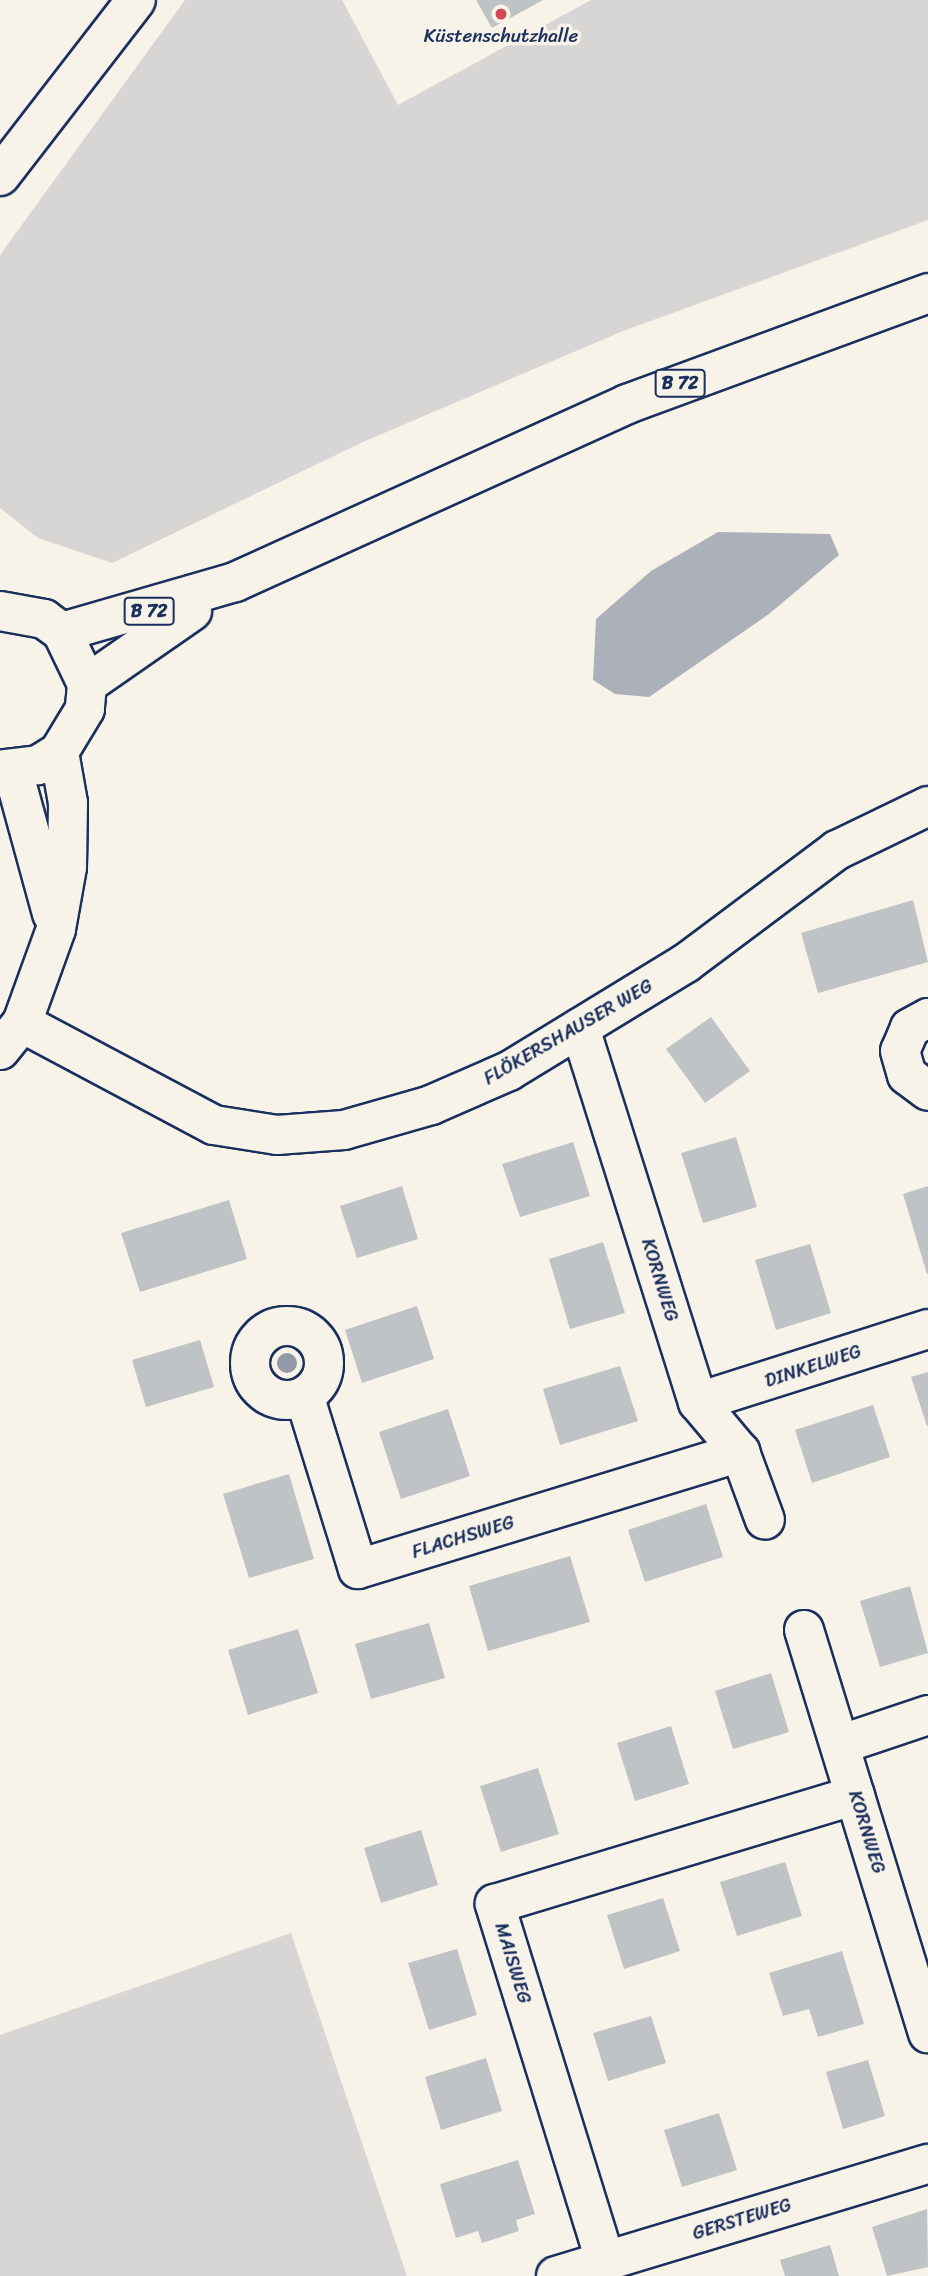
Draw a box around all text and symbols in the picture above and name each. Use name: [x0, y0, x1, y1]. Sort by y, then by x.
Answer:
marker: Küstenschutzhalle: [493, 6, 509, 22]
place label: Küstenschutzhalle: [424, 25, 578, 47]
road number: B 72: [654, 368, 706, 398]
road number: B 72: [123, 596, 175, 626]
street label: FLÖKERSHAUSER WEG: [480, 974, 656, 1090]
street label: KORNWEG: [637, 1236, 683, 1324]
street label: DINKELWEG: [762, 1340, 864, 1392]
street label: FLACHSWEG: [409, 1511, 517, 1563]
street label: KORNWEG: [844, 1788, 890, 1876]
street label: MAISWEG: [490, 1920, 536, 2006]
street label: GERSTEWEG: [690, 2193, 794, 2245]

